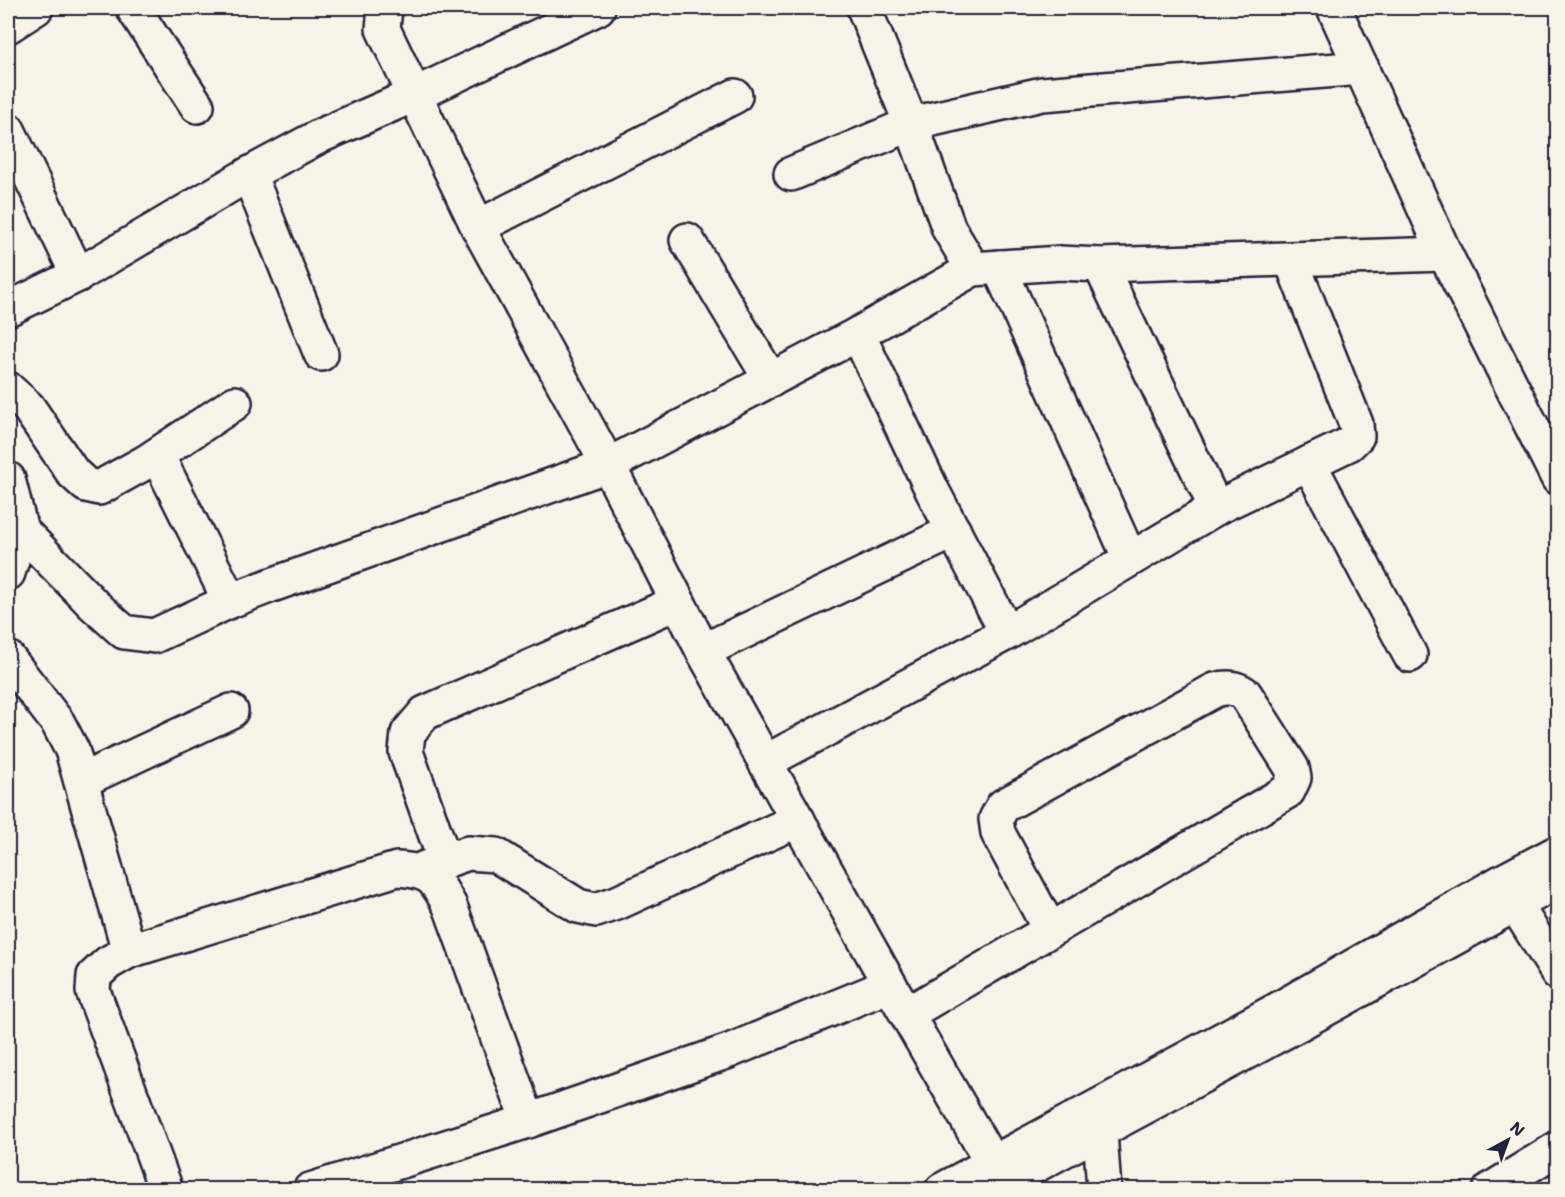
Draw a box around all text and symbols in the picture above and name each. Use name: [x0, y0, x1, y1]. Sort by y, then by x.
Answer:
north arrow: [1478, 1110, 1538, 1170]
text: N: [1506, 1117, 1529, 1141]

